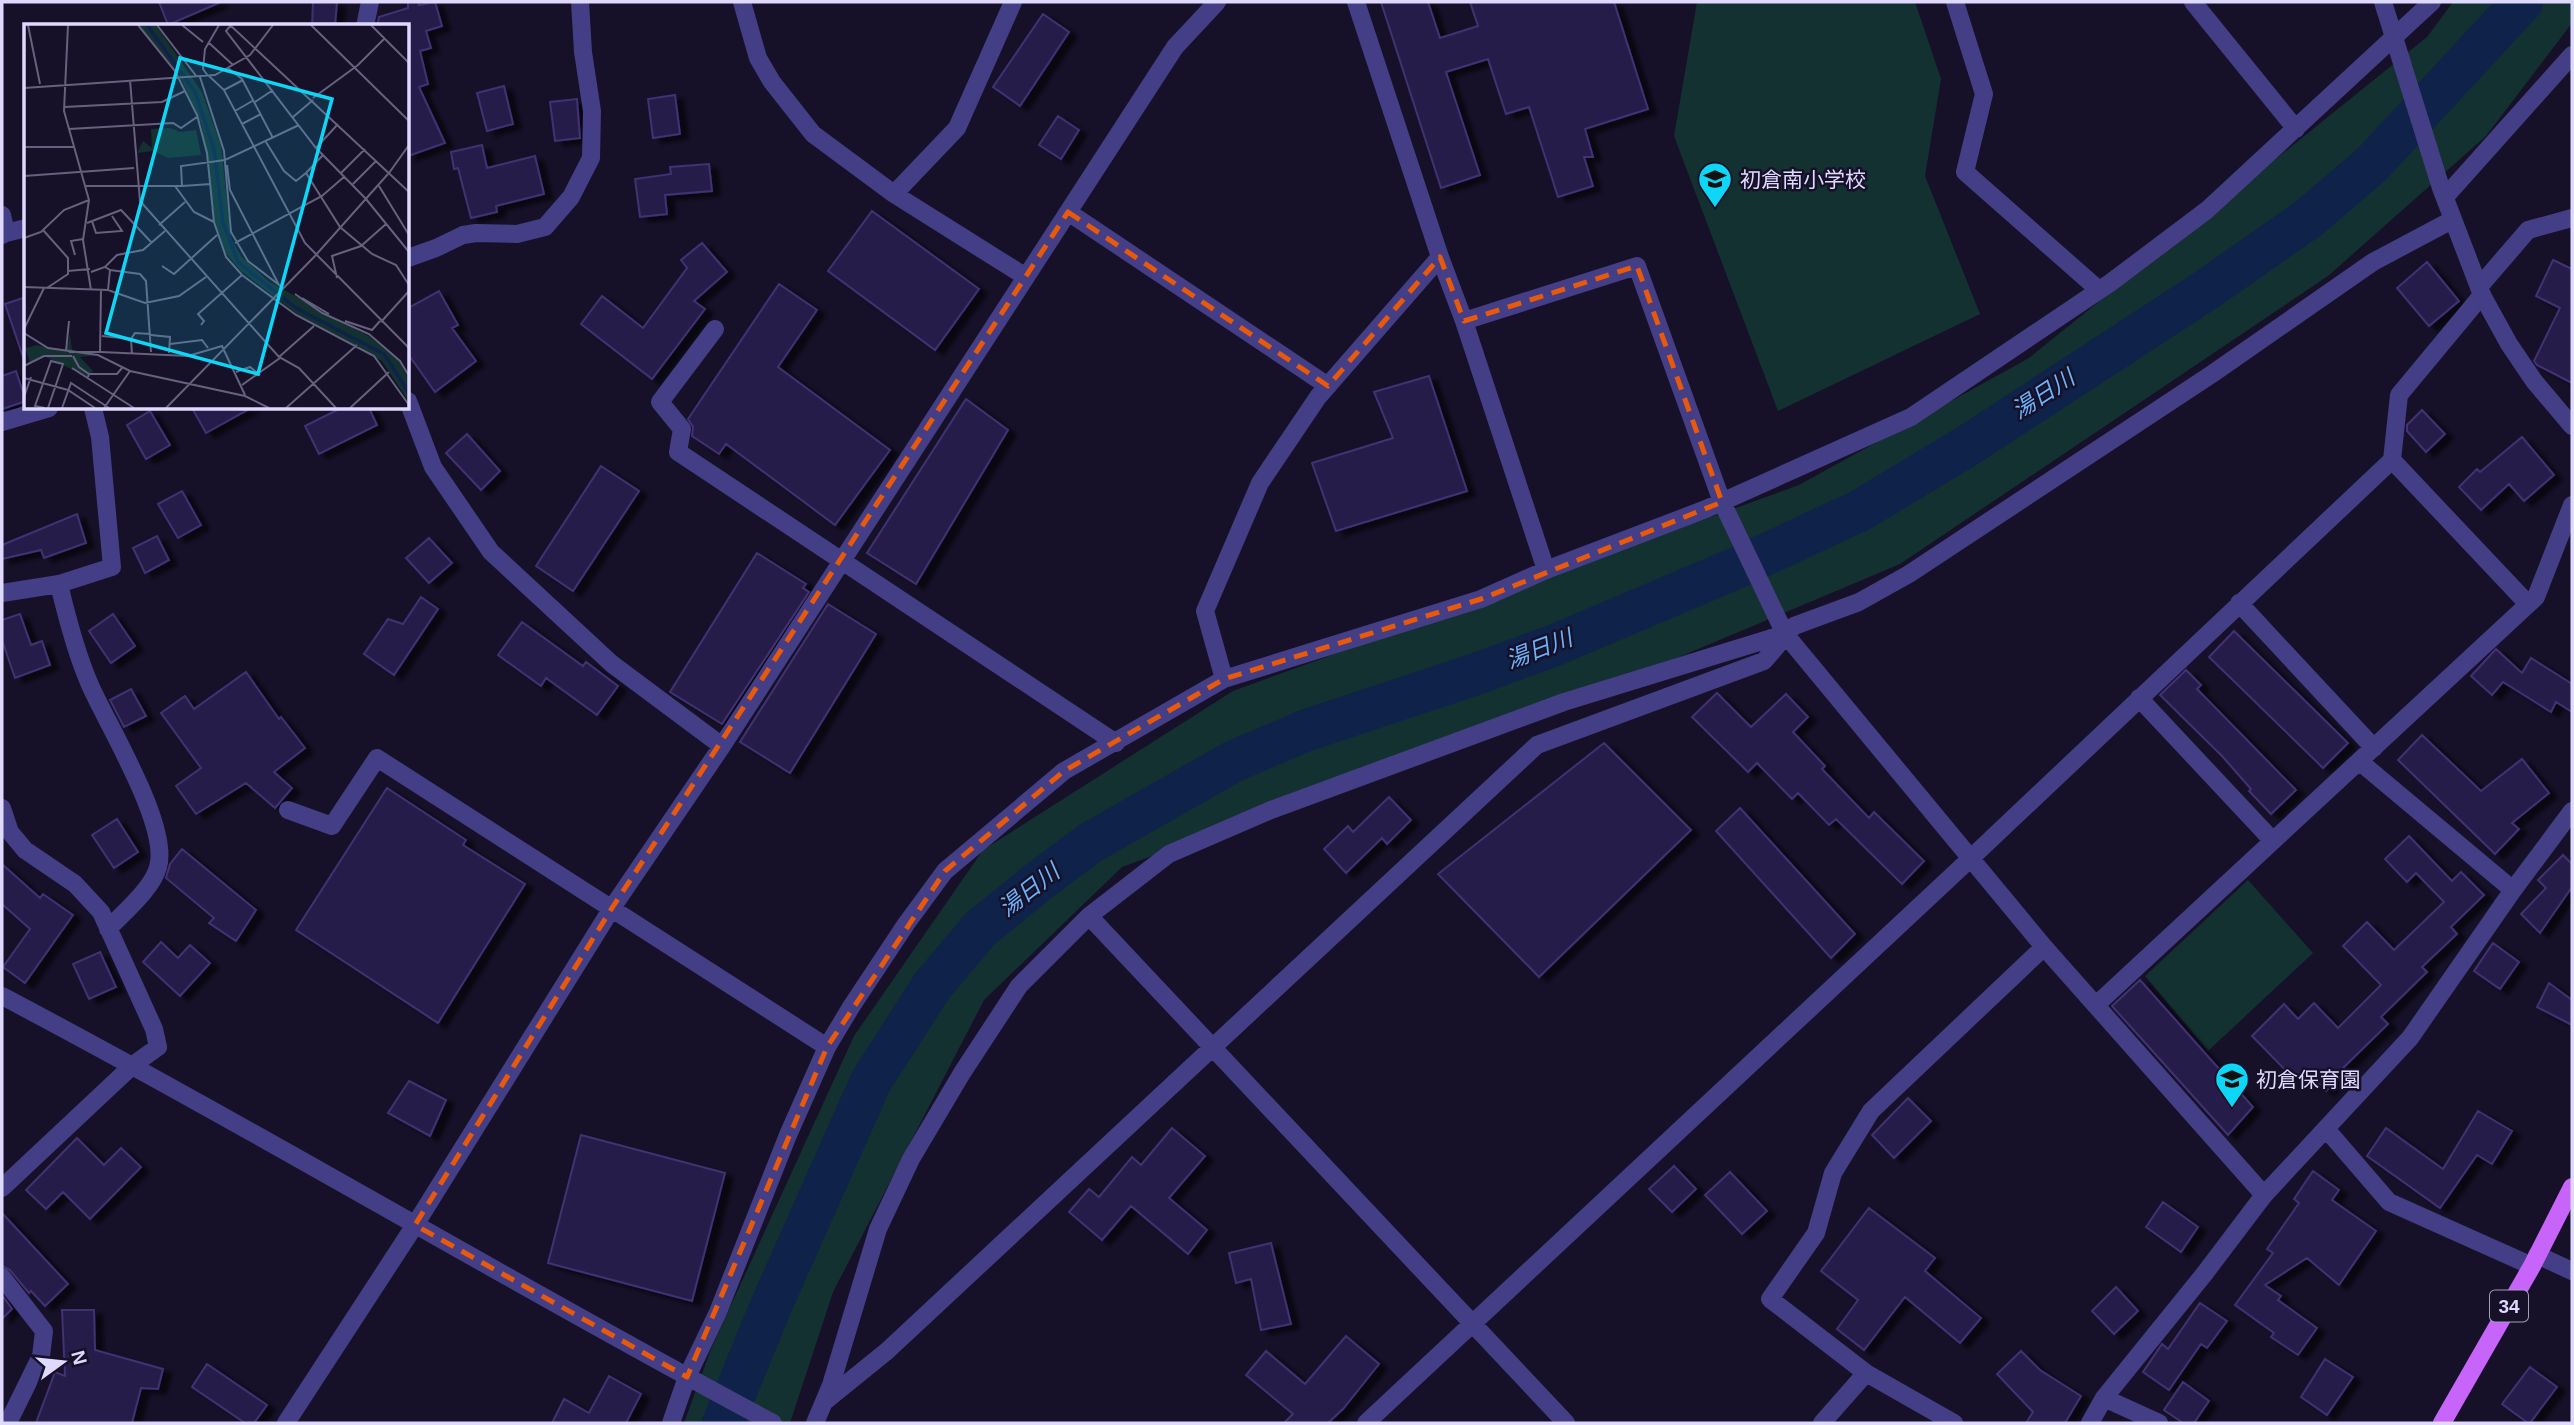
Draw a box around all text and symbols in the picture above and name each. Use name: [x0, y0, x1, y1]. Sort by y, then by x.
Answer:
inset map: [24, 24, 410, 410]
school or university icon: 初倉南小学校: [1696, 160, 1734, 209]
place label: 初倉南小学校: [1740, 168, 1866, 191]
water label: 湯日川: [2007, 363, 2082, 424]
water label: 湯日川: [1502, 623, 1579, 674]
water label: 湯日川: [994, 857, 1067, 921]
school or university icon: 初倉保育園: [2213, 1060, 2251, 1109]
place label: 初倉保育園: [2256, 1068, 2361, 1091]
road number: 34: [2490, 1290, 2528, 1322]
north arrow: [28, 1327, 98, 1397]
text: N: [67, 1348, 91, 1367]

